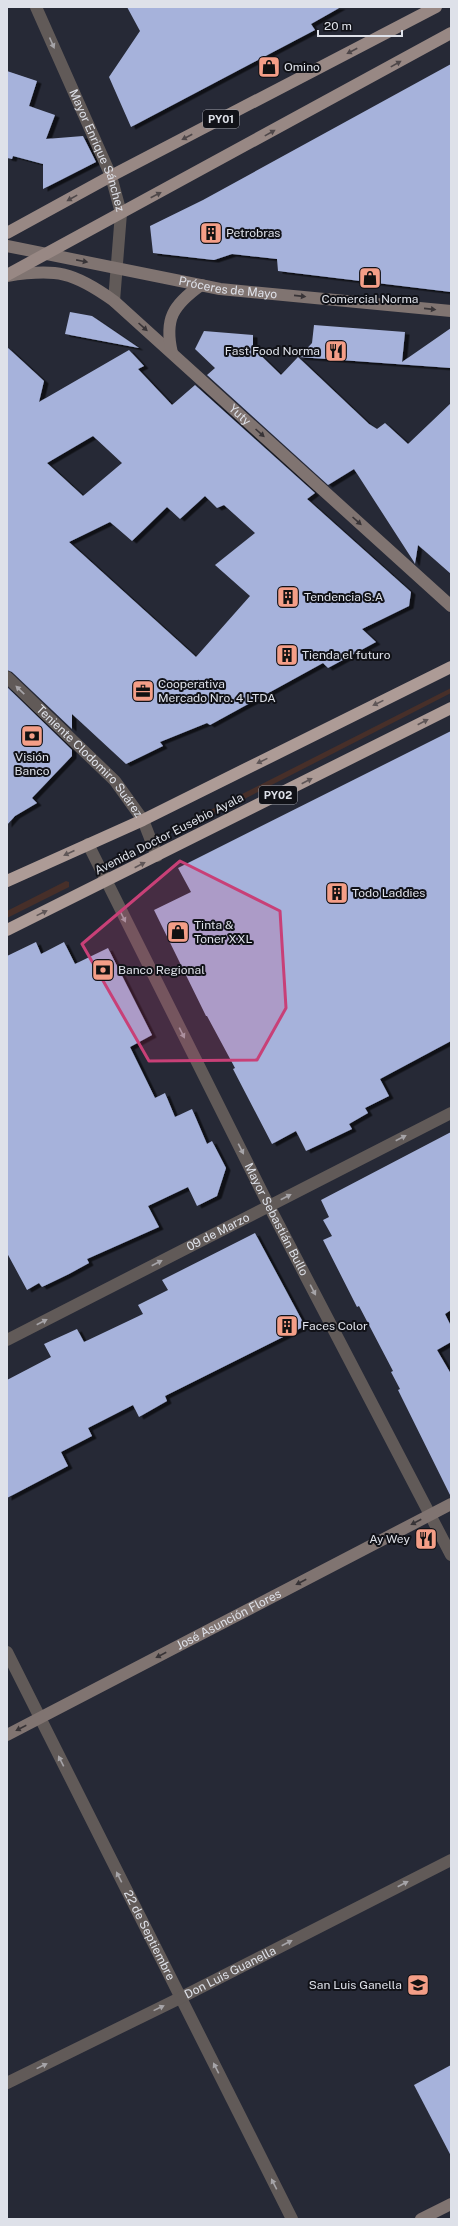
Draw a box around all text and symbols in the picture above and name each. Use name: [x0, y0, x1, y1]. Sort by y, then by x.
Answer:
scale bar: [318, 12, 402, 38]
text: 20 m: [324, 19, 352, 33]
one-way arrow: [49, 37, 55, 48]
one-way arrow: [346, 48, 358, 54]
shop icon: Omino: [256, 54, 282, 80]
place label: Omino: [284, 60, 320, 74]
one-way arrow: [390, 60, 402, 67]
street label: Mayor Enrique Sánchez: [66, 87, 127, 213]
road number: PY01: [203, 110, 239, 128]
one-way arrow: [264, 130, 276, 136]
one-way arrow: [181, 134, 193, 140]
one-way arrow: [150, 192, 161, 198]
one-way arrow: [66, 194, 78, 201]
building icon: Petrobras: [198, 220, 224, 246]
place label: Petrobras: [226, 226, 280, 240]
one-way arrow: [76, 259, 88, 265]
shop icon: Comercial Norma: [357, 265, 383, 291]
street label: Próceres de Mayo: [177, 274, 278, 301]
place label: Comercial Norma: [322, 292, 418, 306]
one-way arrow: [294, 293, 306, 300]
one-way arrow: [424, 306, 436, 312]
one-way arrow: [138, 323, 148, 332]
restaurant icon: Fast Food Norma: [323, 338, 349, 364]
place label: Fast Food Norma: [225, 344, 320, 358]
street label: Yuty: [226, 401, 254, 429]
one-way arrow: [255, 429, 265, 438]
one-way arrow: [351, 516, 362, 525]
building icon: Tendencia S.A: [275, 584, 301, 610]
place label: Tendencia S.A: [304, 590, 384, 604]
building icon: Tienda el futuro: [274, 642, 300, 668]
place label: Tienda el futuro: [302, 648, 391, 662]
place label: Cooperativa Mercado Nro. 4 LTDA: [158, 677, 276, 705]
office icon: Cooperativa Mercado Nro. 4 LTDA: [130, 678, 156, 704]
one-way arrow: [16, 686, 25, 695]
one-way arrow: [373, 700, 384, 706]
street label: Teniente Clodomiro Suárez: [33, 702, 146, 820]
one-way arrow: [417, 719, 428, 725]
bank icon: Visión Banco: [19, 723, 45, 749]
place label: Visión Banco: [15, 750, 50, 778]
one-way arrow: [256, 758, 268, 764]
one-way arrow: [301, 778, 312, 784]
road number: PY02: [259, 786, 297, 804]
street label: Avenida Doctor Eusebio Ayala: [92, 790, 246, 878]
one-way arrow: [64, 850, 75, 856]
one-way arrow: [135, 861, 146, 868]
building icon: Todo Laddies: [324, 880, 350, 906]
place label: Todo Laddies: [352, 886, 425, 900]
one-way arrow: [36, 910, 48, 916]
one-way arrow: [120, 911, 127, 923]
place label: Tinta & Toner XXL: [194, 918, 253, 946]
shop icon: Tinta & Toner XXL: [165, 919, 191, 945]
bank icon: Banco Regional: [90, 957, 116, 983]
place label: Banco Regional: [118, 963, 205, 977]
one-way arrow: [179, 1027, 185, 1039]
one-way arrow: [396, 1135, 407, 1141]
one-way arrow: [237, 1144, 244, 1155]
street label: Mayor Sebastián Bullo: [242, 1161, 311, 1278]
one-way arrow: [280, 1194, 291, 1201]
street label: 09 de Marzo: [184, 1210, 252, 1254]
one-way arrow: [152, 1260, 163, 1266]
one-way arrow: [310, 1284, 316, 1295]
building icon: Faces Color: [274, 1313, 300, 1339]
one-way arrow: [36, 1319, 47, 1325]
place label: Faces Color: [302, 1319, 368, 1333]
one-way arrow: [410, 1518, 422, 1525]
restaurant icon: Ay Wey: [413, 1526, 439, 1552]
place label: Ay Wey: [369, 1532, 411, 1546]
one-way arrow: [295, 1579, 307, 1585]
street label: José Asunción Flores: [174, 1587, 284, 1653]
one-way arrow: [155, 1652, 167, 1658]
one-way arrow: [15, 1724, 26, 1731]
one-way arrow: [58, 1755, 64, 1767]
one-way arrow: [116, 1871, 123, 1883]
one-way arrow: [397, 1881, 409, 1887]
street label: 22 de Septiembre: [121, 1888, 178, 1983]
one-way arrow: [281, 1940, 293, 1947]
street label: Don Luis Guanella: [182, 1943, 278, 2002]
school or university icon: San Luis Ganella: [405, 1972, 431, 1998]
place label: San Luis Ganella: [309, 1978, 402, 1992]
one-way arrow: [153, 2005, 165, 2012]
one-way arrow: [213, 2062, 219, 2074]
one-way arrow: [36, 2063, 48, 2069]
one-way arrow: [271, 2178, 277, 2190]

